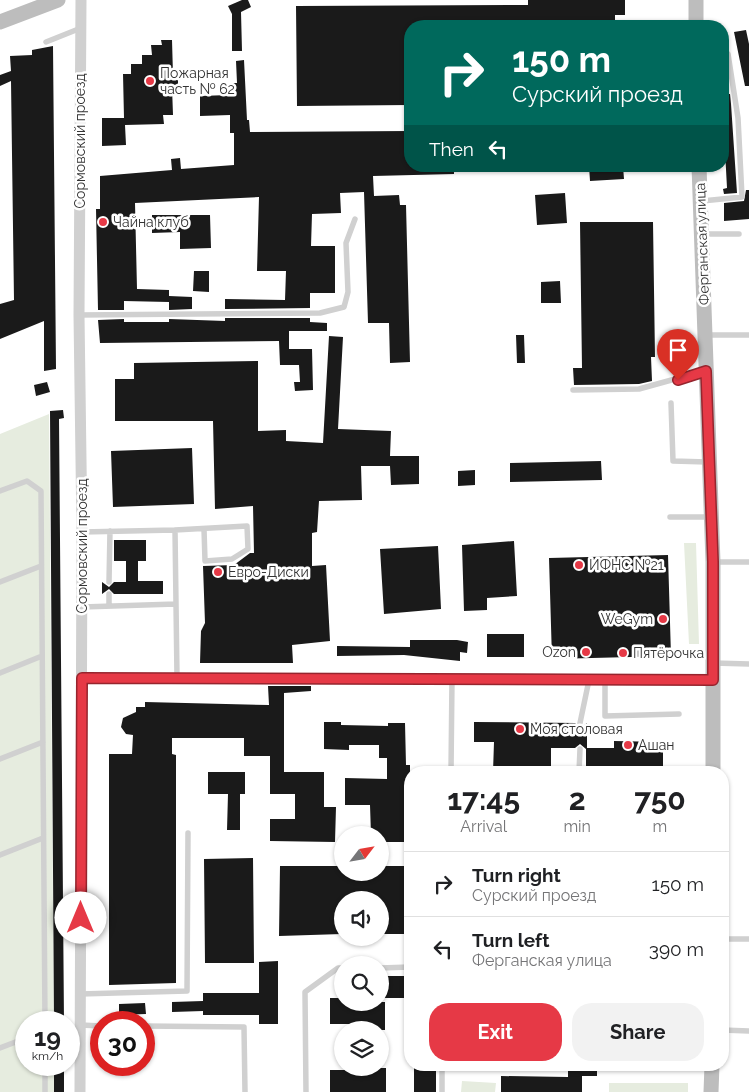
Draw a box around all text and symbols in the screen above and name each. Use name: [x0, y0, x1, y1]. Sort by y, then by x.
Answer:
text: 150 m: [512, 39, 611, 80]
icon: right: [429, 40, 494, 105]
place label: Пожарная часть № 62: [160, 65, 235, 97]
street label: Сормовский проезд: [72, 73, 88, 209]
marker: Пожарная часть № 62: [144, 75, 156, 87]
text: Сурский проезд: [512, 81, 683, 107]
icon: left: [484, 135, 512, 163]
text: Then: [429, 138, 474, 160]
street label: Ферганская улица: [692, 183, 712, 305]
place label: Чайна клуб: [113, 214, 189, 230]
marker: Чайна клуб: [97, 216, 109, 228]
pin: [657, 329, 699, 380]
icon: arrive: [664, 336, 692, 364]
street label: Сормовский проезд: [74, 478, 90, 614]
place label: ИФНС №21: [589, 557, 664, 573]
marker: ИФНС №21: [573, 559, 585, 571]
place label: Евро-Диски: [228, 564, 309, 580]
marker: Евро-Диски: [212, 566, 224, 578]
place label: WeGym: [601, 611, 653, 627]
marker: WeGym: [657, 613, 669, 625]
place label: Ozon: [542, 644, 576, 660]
place label: Пятёрочка: [633, 645, 704, 661]
marker: Ozon: [580, 646, 592, 658]
marker: Пятёрочка: [617, 647, 629, 659]
place label: Моя столовая: [530, 721, 623, 737]
marker: Моя столовая: [514, 723, 526, 735]
place label: Ашан: [638, 737, 674, 753]
marker: Ашан: [622, 739, 634, 751]
text: 17:45: [447, 782, 520, 817]
text: 2: [569, 782, 586, 817]
text: 750: [634, 782, 686, 817]
text: Arrival: [460, 817, 507, 836]
text: min: [563, 817, 591, 836]
text: m: [653, 817, 667, 836]
north arrow: [334, 826, 389, 881]
map controls: [334, 826, 389, 1076]
text: Turn right: [472, 864, 561, 886]
icon: right: [429, 870, 457, 898]
text: 150 m: [652, 873, 704, 895]
text: Сурский проезд: [472, 886, 596, 905]
position arrow: [54, 891, 106, 943]
button: sound: [334, 891, 389, 946]
text: Turn left: [472, 929, 549, 951]
icon: left: [429, 935, 457, 963]
text: 390 m: [649, 938, 704, 960]
text: Ферганская улица: [472, 951, 612, 970]
button: search: [334, 956, 389, 1011]
button: Exit: [429, 1003, 562, 1061]
button: Share: [572, 1003, 704, 1061]
speed limit sign: 30: [90, 1011, 155, 1076]
button: layers: [334, 1021, 389, 1076]
text: 19: [34, 1022, 61, 1052]
text: km/h: [32, 1049, 63, 1063]

